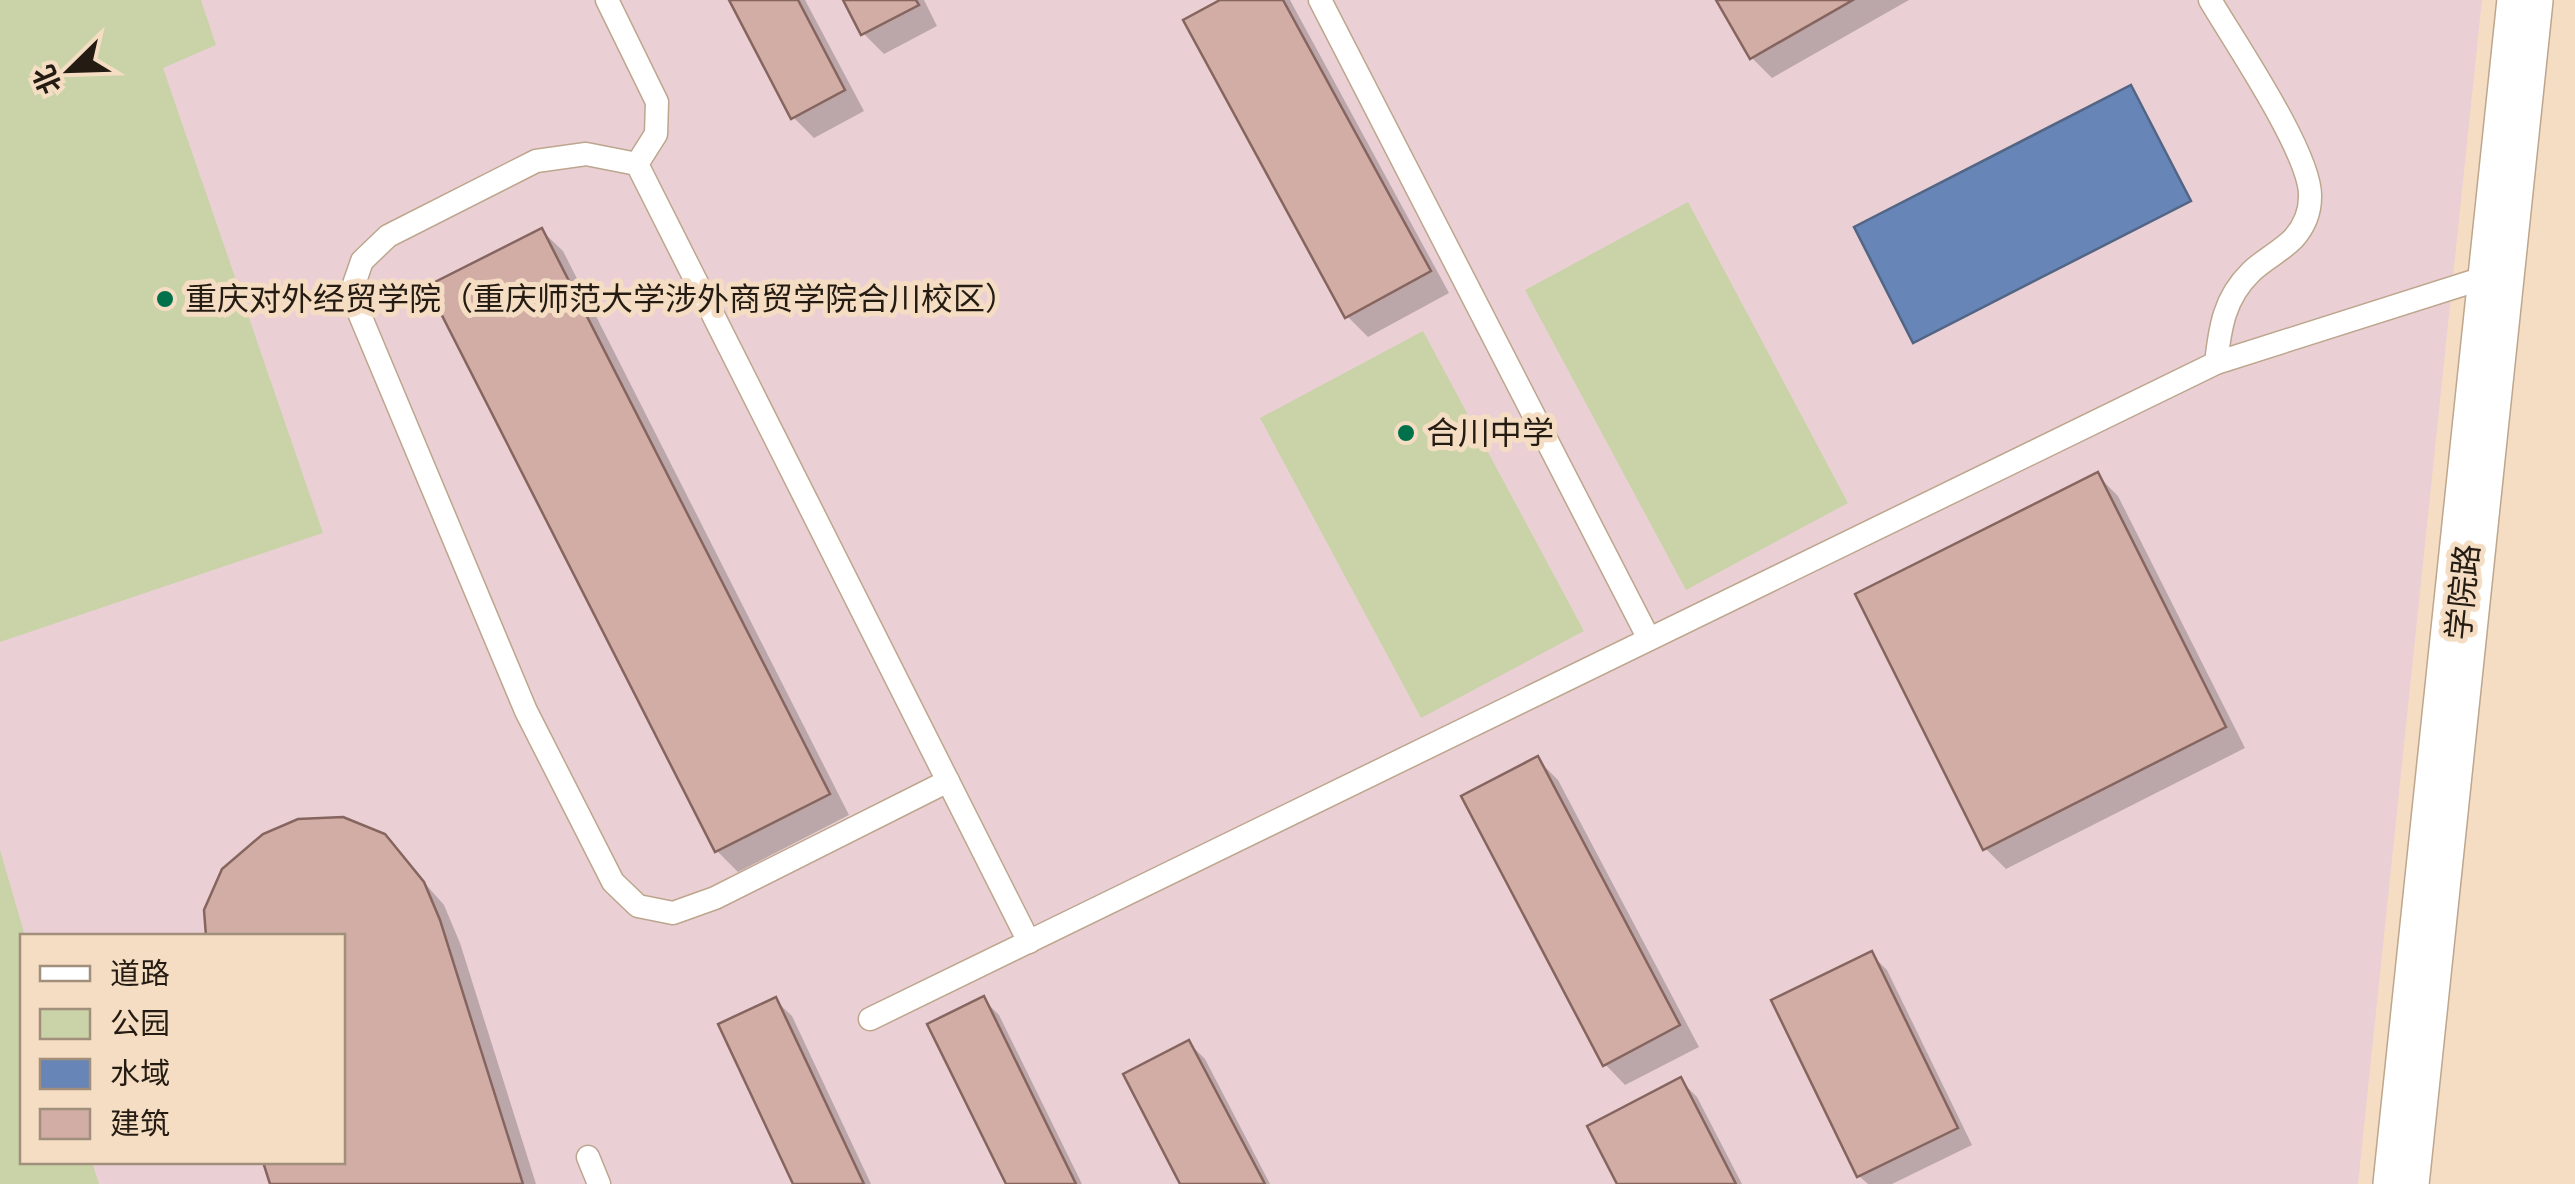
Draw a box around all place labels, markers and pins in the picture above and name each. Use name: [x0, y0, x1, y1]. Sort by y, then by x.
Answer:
place label: 重庆对外经贸学院（重庆师范大学涉外商贸学院合川校区）: [185, 281, 1017, 317]
marker: 重庆对外经贸学院（重庆师范大学涉外商贸学院合川校区）: [154, 288, 176, 310]
place label: 合川中学: [1426, 415, 1554, 451]
marker: 合川中学: [1395, 422, 1417, 444]

